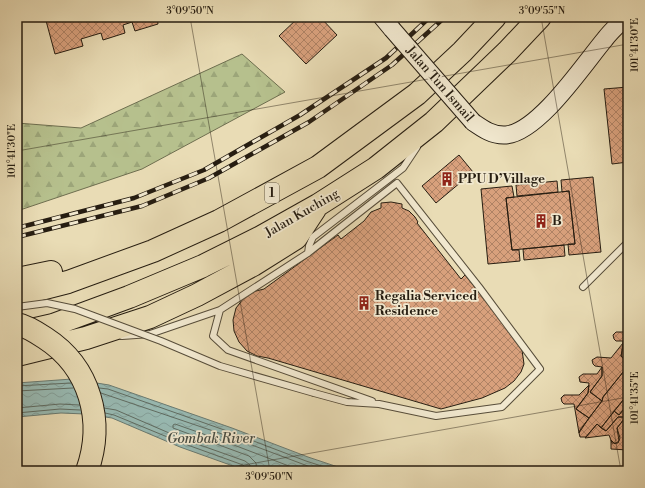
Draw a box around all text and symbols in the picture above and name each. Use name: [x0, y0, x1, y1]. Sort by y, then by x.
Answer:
text: 3°09'50"N: [166, 5, 214, 17]
text: 3°09'55"N: [519, 5, 566, 17]
text: 101°41'30"E: [629, 18, 641, 72]
street label: Jalan Tun Ismail: [402, 42, 477, 125]
text: 101°41'30"E: [6, 124, 18, 178]
building icon: PPU D’Village: [439, 171, 455, 187]
place label: PPU D’Village: [458, 171, 545, 187]
road number: 1: [265, 183, 279, 203]
street label: Jalan Kuching: [261, 185, 342, 241]
building icon: B: [533, 213, 549, 229]
place label: B: [552, 213, 562, 229]
place label: Regalia Serviced Residence: [375, 288, 477, 319]
building icon: Regalia Serviced Residence: [356, 295, 372, 311]
text: 101°41'35"E: [629, 372, 641, 424]
water label: Gombak River: [167, 430, 256, 448]
text: 3°09'50"N: [245, 471, 293, 483]

